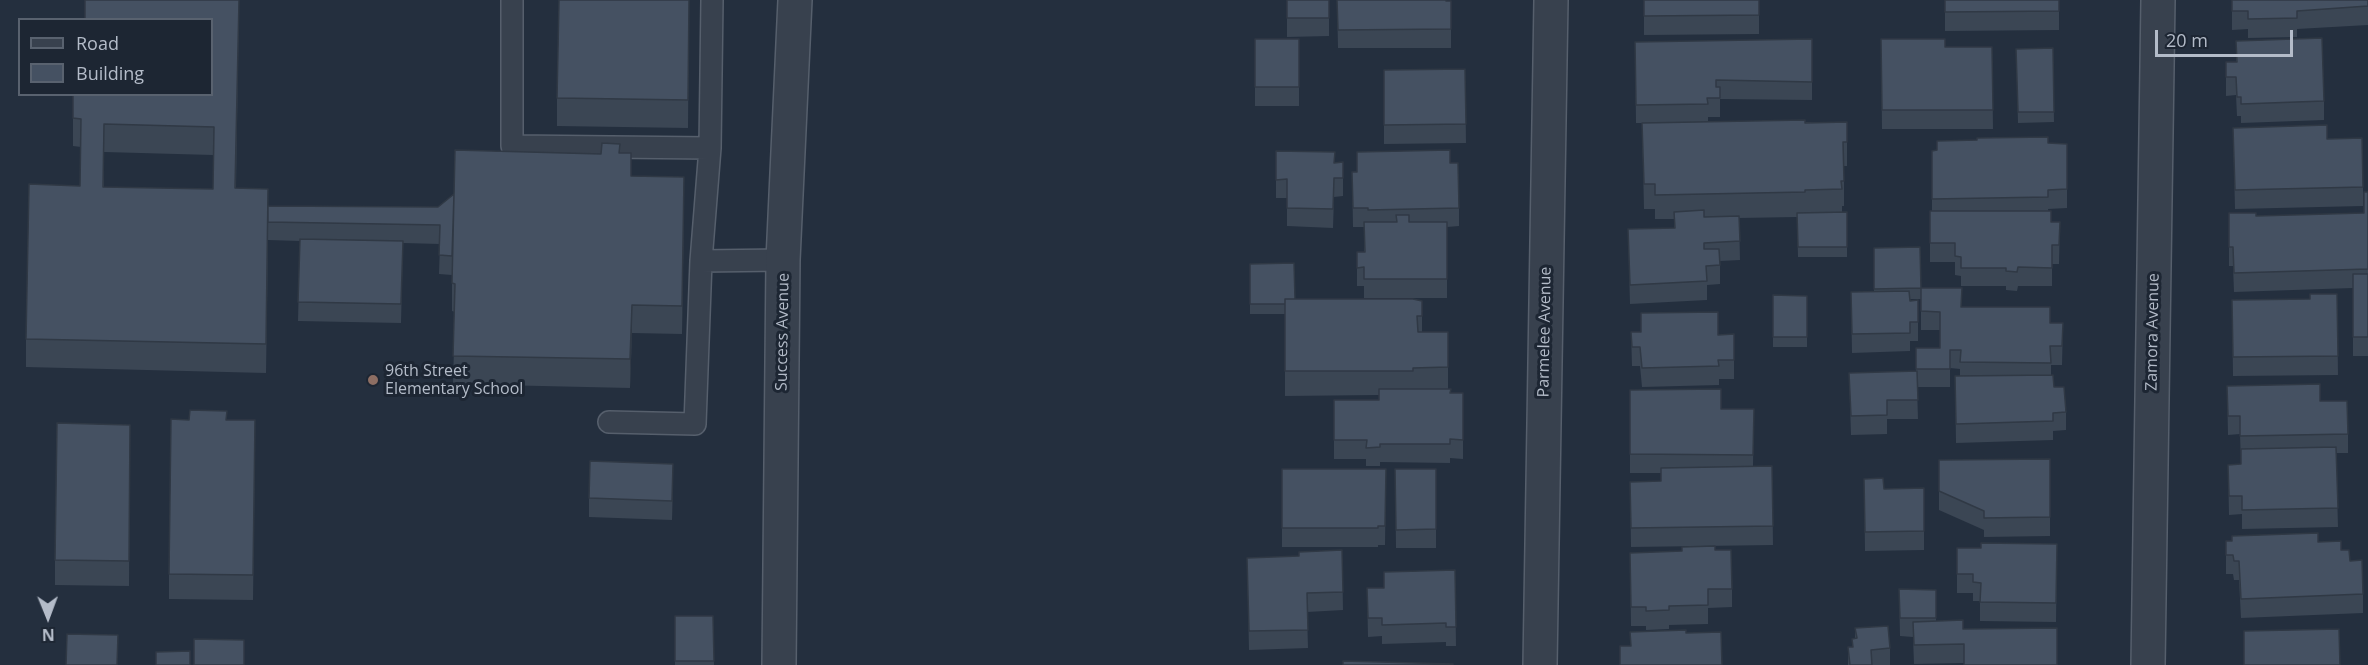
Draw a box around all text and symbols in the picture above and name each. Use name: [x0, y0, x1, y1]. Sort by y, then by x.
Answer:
legend: [18, 18, 213, 96]
scale bar: [2158, 18, 2296, 56]
text: 20 m: [2166, 28, 2208, 52]
text: Road: [76, 31, 119, 55]
text: Building: [76, 61, 144, 85]
street label: Parmelee Avenue: [1534, 266, 1556, 398]
street label: Success Avenue: [772, 273, 794, 391]
street label: Zamora Avenue: [2142, 273, 2164, 391]
place label: 96th Street Elementary School: [385, 361, 523, 399]
marker: 96th Street Elementary School: [366, 373, 380, 387]
north arrow: [18, 587, 78, 647]
text: N: [42, 624, 55, 646]

